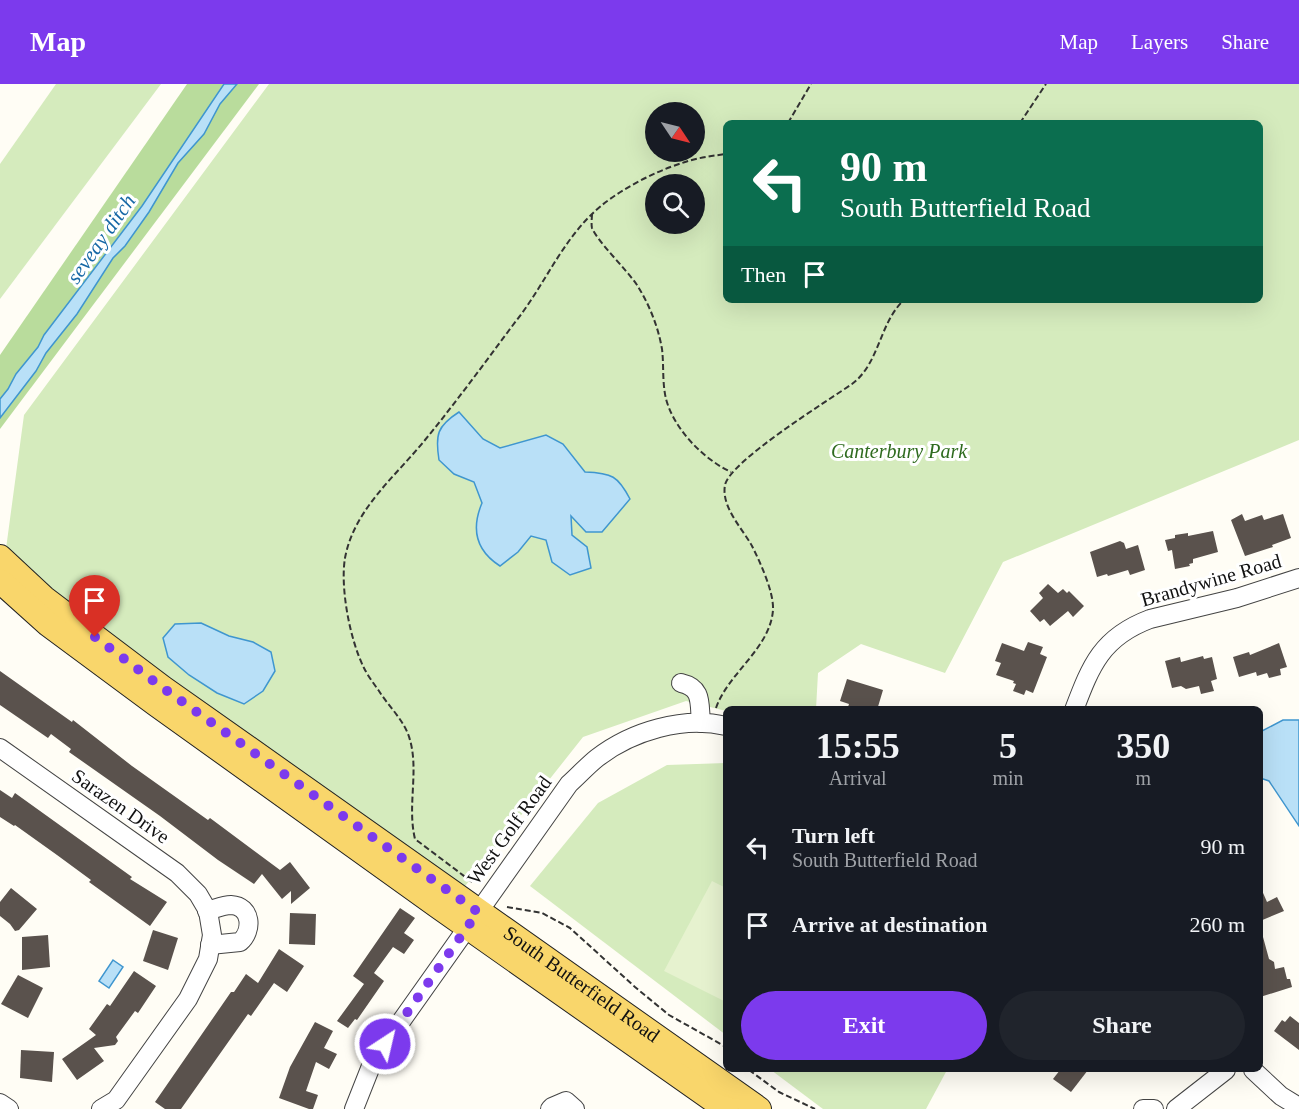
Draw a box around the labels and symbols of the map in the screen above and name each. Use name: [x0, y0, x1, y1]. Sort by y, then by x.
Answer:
north arrow: [645, 102, 705, 162]
water label: seveay ditch: [62, 190, 140, 288]
park label: Canterbury Park: [831, 440, 968, 463]
street label: Brandywine Road: [1138, 549, 1284, 612]
pin: [69, 575, 120, 637]
street label: Sarazen Drive: [68, 764, 174, 848]
street label: West Golf Road: [462, 772, 556, 888]
street label: South Butterfield Road: [500, 921, 664, 1046]
position arrow: [353, 1012, 417, 1076]

